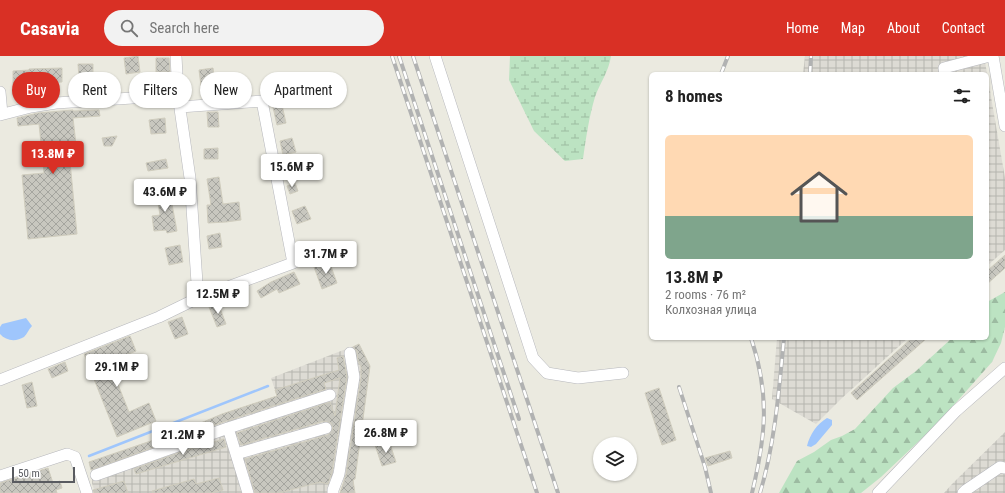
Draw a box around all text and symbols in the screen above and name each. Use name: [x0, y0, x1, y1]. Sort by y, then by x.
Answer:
search box: [104, 10, 384, 46]
text: Casavia: [20, 17, 80, 40]
icon: search: [118, 17, 140, 39]
text: Search here: [150, 19, 219, 37]
text: Home: [786, 20, 819, 36]
text: Map: [841, 20, 865, 36]
text: About: [887, 20, 920, 36]
text: Contact: [942, 20, 985, 36]
chip: Buy: [12, 72, 60, 108]
chip: Rent: [68, 72, 121, 108]
chip: Filters: [129, 72, 192, 108]
chip: New: [200, 72, 252, 108]
chip: Apartment: [260, 72, 347, 108]
icon: filters: [951, 85, 973, 107]
text: 8 homes: [665, 86, 723, 106]
pin: 13.8M ₽: [16, 141, 90, 175]
text: 13.8M ₽: [31, 146, 75, 161]
pin: 15.6M ₽: [255, 154, 329, 188]
text: 15.6M ₽: [270, 159, 314, 174]
icon: home: [783, 161, 855, 233]
pin: 43.6M ₽: [128, 179, 202, 213]
text: 43.6M ₽: [143, 184, 187, 199]
pin: 31.7M ₽: [289, 241, 363, 275]
text: 31.7M ₽: [304, 246, 348, 261]
text: 13.8M ₽: [665, 267, 723, 287]
pin: 12.5M ₽: [181, 281, 255, 315]
text: 12.5M ₽: [196, 286, 240, 301]
text: 2 rooms · 76 m²: [665, 287, 746, 302]
text: Колхозная улица: [665, 302, 757, 317]
pin: 29.1M ₽: [80, 354, 154, 388]
text: 29.1M ₽: [95, 359, 139, 374]
pin: 26.8M ₽: [349, 420, 423, 454]
pin: 21.2M ₽: [146, 422, 220, 456]
text: 26.8M ₽: [364, 425, 408, 440]
text: 21.2M ₽: [161, 427, 205, 442]
map controls: [593, 437, 637, 481]
button: layers: [593, 437, 637, 481]
scale bar: [12, 465, 75, 484]
text: 50 m: [18, 467, 40, 480]

